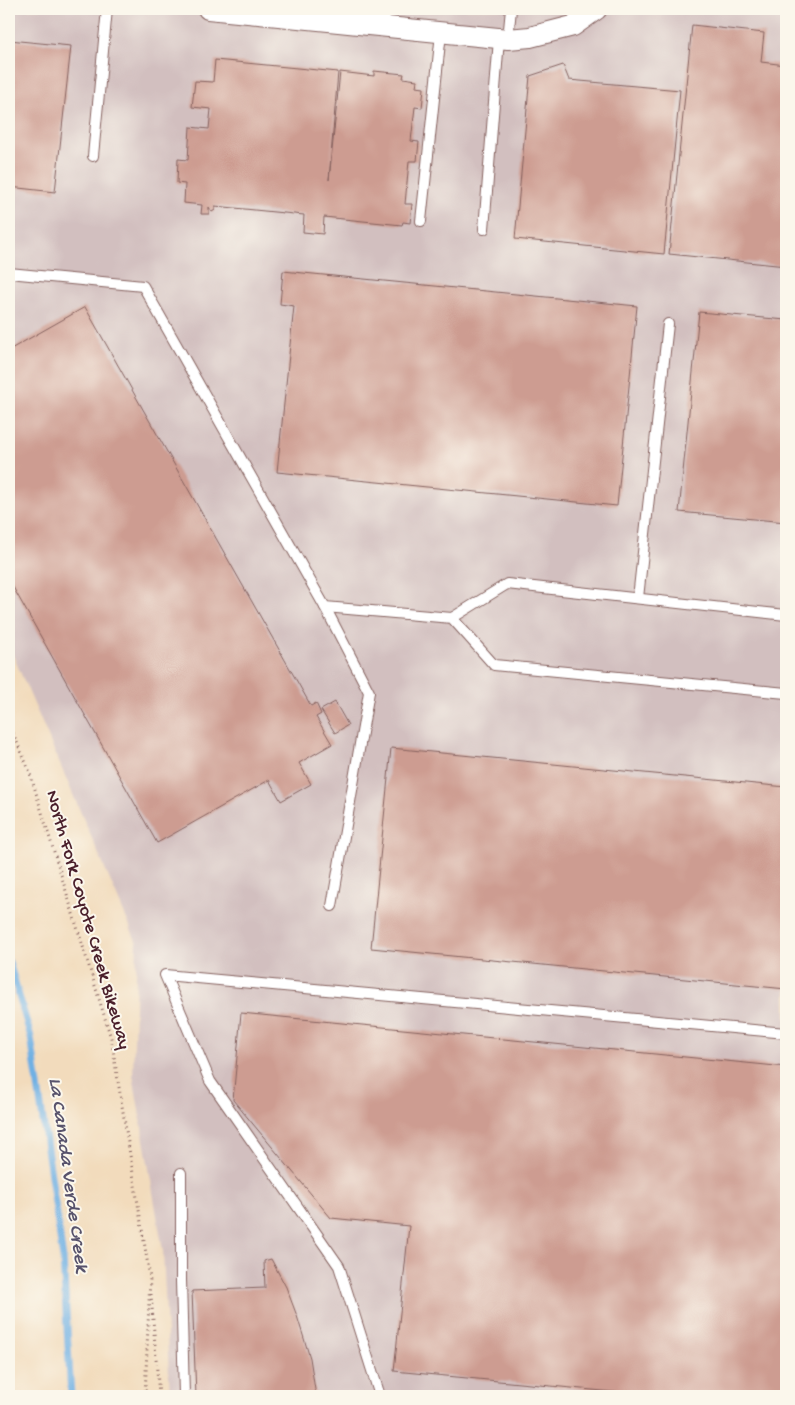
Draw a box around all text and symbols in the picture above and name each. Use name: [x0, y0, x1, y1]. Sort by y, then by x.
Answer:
street label: North Fork Coyote Creek Bikeway: [39, 788, 135, 1053]
water label: La Canada Verde Creek: [42, 1076, 92, 1276]

